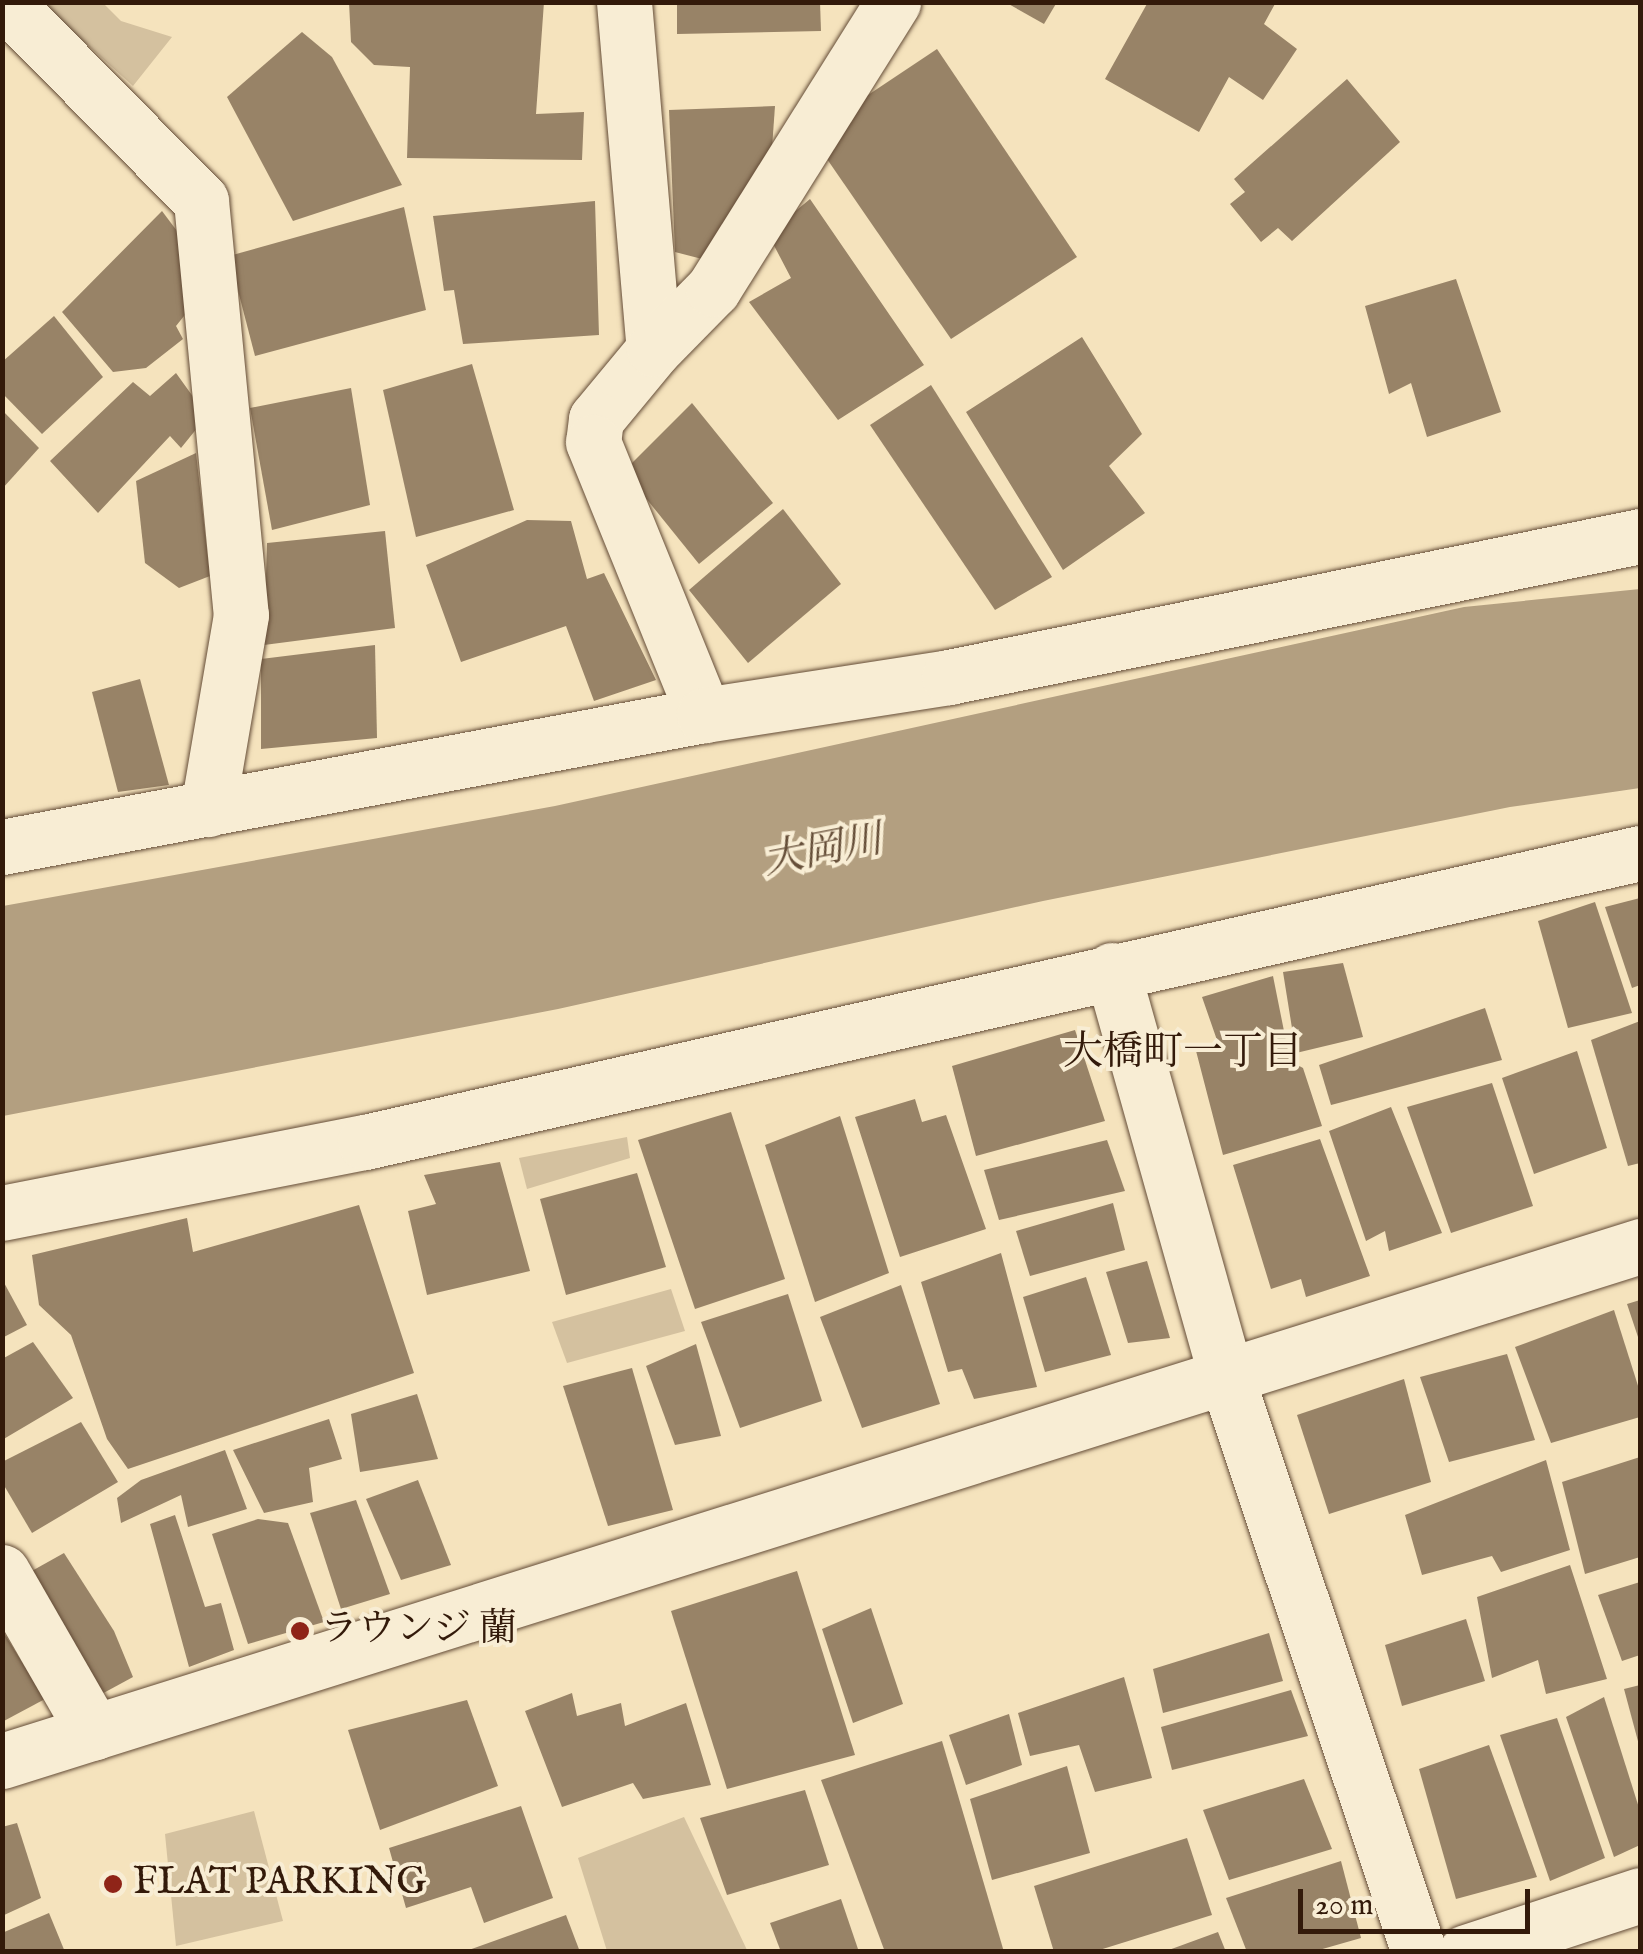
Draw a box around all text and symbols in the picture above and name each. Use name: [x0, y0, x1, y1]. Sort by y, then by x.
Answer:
water label: 大岡川: [760, 817, 886, 887]
district label: 大橋町一丁目: [1063, 1030, 1303, 1078]
place label: ラウンジ 蘭: [320, 1608, 518, 1654]
marker: ラウンジ 蘭: [289, 1620, 311, 1642]
place label: FLAT PARKING: [133, 1861, 427, 1907]
scale bar: [1303, 1869, 1536, 1931]
marker: FLAT PARKING: [102, 1873, 124, 1895]
text: 20 m: [1315, 1887, 1374, 1925]

